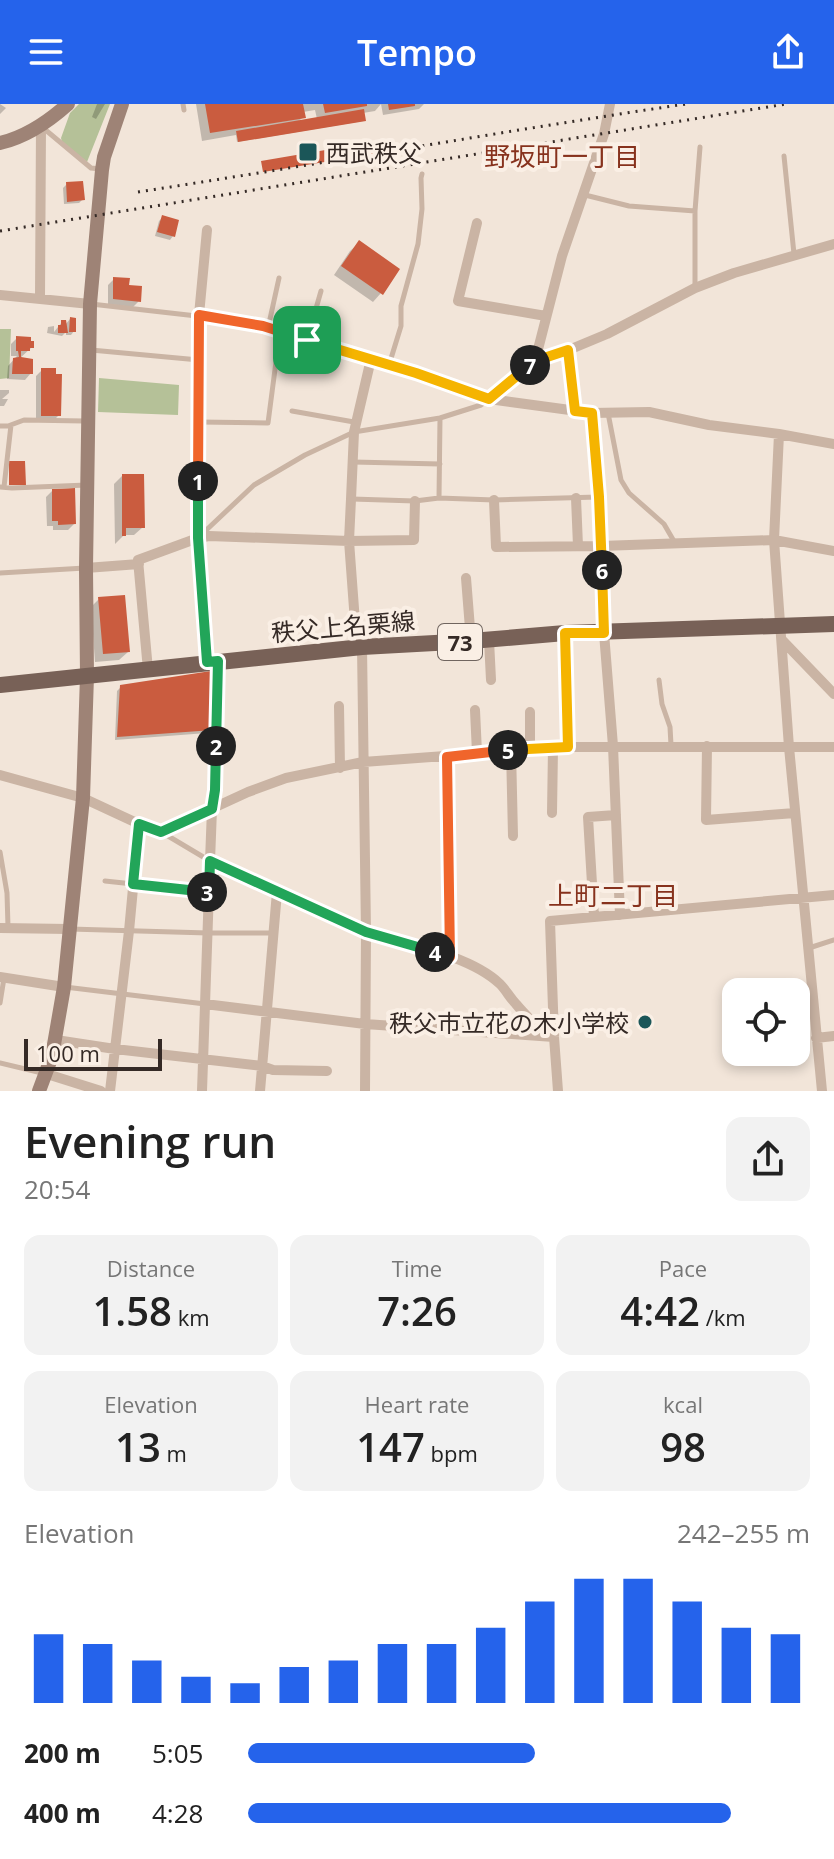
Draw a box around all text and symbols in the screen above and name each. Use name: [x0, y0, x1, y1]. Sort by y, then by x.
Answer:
text: Tempo: [357, 28, 477, 77]
icon: menu: [24, 30, 68, 74]
icon: share: [766, 30, 810, 74]
place label: 西武秩父: [326, 136, 422, 169]
district label: 野坂町一丁目: [484, 138, 640, 174]
marker: 西武秩父: [297, 141, 319, 163]
pin: [273, 306, 341, 374]
icon: arrive: [285, 318, 329, 362]
pin: 7: [510, 345, 550, 385]
text: 7: [524, 350, 536, 380]
pin: 1: [178, 461, 218, 501]
text: 1: [192, 466, 204, 496]
pin: 6: [582, 550, 622, 590]
text: 6: [596, 555, 608, 585]
street label: 秩父上名栗線: [270, 603, 416, 649]
road number: 73: [438, 624, 482, 660]
pin: 2: [196, 726, 236, 766]
pin: 5: [488, 730, 528, 770]
text: 2: [210, 731, 222, 761]
text: 5: [502, 735, 514, 765]
pin: 3: [187, 872, 227, 912]
text: 3: [201, 877, 213, 907]
district label: 上町二丁目: [548, 877, 678, 913]
pin: 4: [415, 932, 455, 972]
text: 4: [429, 937, 441, 967]
map controls: [722, 978, 810, 1066]
button: locate: [722, 978, 810, 1066]
place label: 秩父市立花の木小学校: [389, 1006, 629, 1039]
marker: 秩父市立花の木小学校: [636, 1013, 654, 1031]
scale bar: [24, 1035, 162, 1071]
text: 100 m: [36, 1038, 100, 1068]
text: Evening run: [24, 1111, 276, 1171]
button: share: [726, 1117, 810, 1201]
text: 20:54: [24, 1171, 90, 1207]
text: Distance: [107, 1253, 195, 1283]
text: Time: [392, 1253, 442, 1283]
text: Pace: [659, 1253, 707, 1283]
text: 1.58: [92, 1283, 172, 1338]
text: 7:26: [377, 1283, 457, 1338]
text: 4:42: [620, 1283, 700, 1338]
text: km: [172, 1302, 210, 1332]
text: /km: [700, 1302, 746, 1332]
text: Elevation: [104, 1389, 198, 1419]
text: Heart rate: [365, 1389, 469, 1419]
text: kcal: [663, 1389, 703, 1419]
text: 13: [115, 1419, 161, 1474]
text: 147: [356, 1419, 425, 1474]
text: 98: [660, 1419, 706, 1474]
text: m: [161, 1438, 187, 1468]
text: bpm: [425, 1438, 478, 1468]
text: Elevation: [24, 1515, 134, 1551]
text: 242–255 m: [677, 1515, 810, 1551]
text: 200 m: [24, 1735, 101, 1771]
text: 5:05: [152, 1735, 203, 1771]
text: 400 m: [24, 1795, 101, 1831]
text: 4:28: [152, 1795, 203, 1831]

